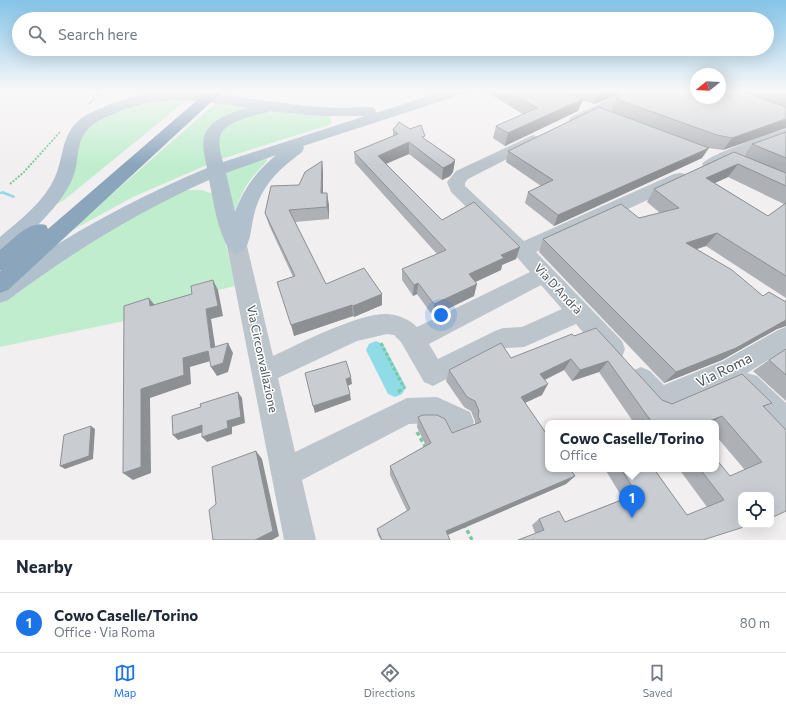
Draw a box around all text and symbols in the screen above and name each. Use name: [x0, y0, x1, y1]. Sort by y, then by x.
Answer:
search box: [12, 12, 774, 56]
icon: search: [26, 23, 48, 45]
text: Search here: [58, 25, 137, 43]
north arrow: [690, 68, 726, 104]
street label: Via D'Andrà: [532, 260, 585, 316]
street label: Via Circonvallazione: [245, 304, 281, 414]
your location: [431, 305, 451, 325]
street label: Via Roma: [693, 349, 754, 390]
popup: [545, 420, 719, 472]
text: Cowo Caselle/Torino: [560, 429, 704, 447]
text: Office: [560, 447, 597, 463]
pin: 1: [619, 485, 645, 518]
map controls: [738, 492, 774, 528]
button: locate: [738, 492, 774, 528]
text: Nearby: [16, 556, 73, 577]
text: Cowo Caselle/Torino: [54, 606, 198, 624]
text: 1: [26, 615, 32, 631]
text: 80 m: [740, 615, 770, 631]
text: Office · Via Roma: [54, 624, 155, 640]
tab: Map: [114, 662, 136, 699]
tab: Directions: [364, 662, 415, 699]
tab: Saved: [643, 662, 672, 699]

